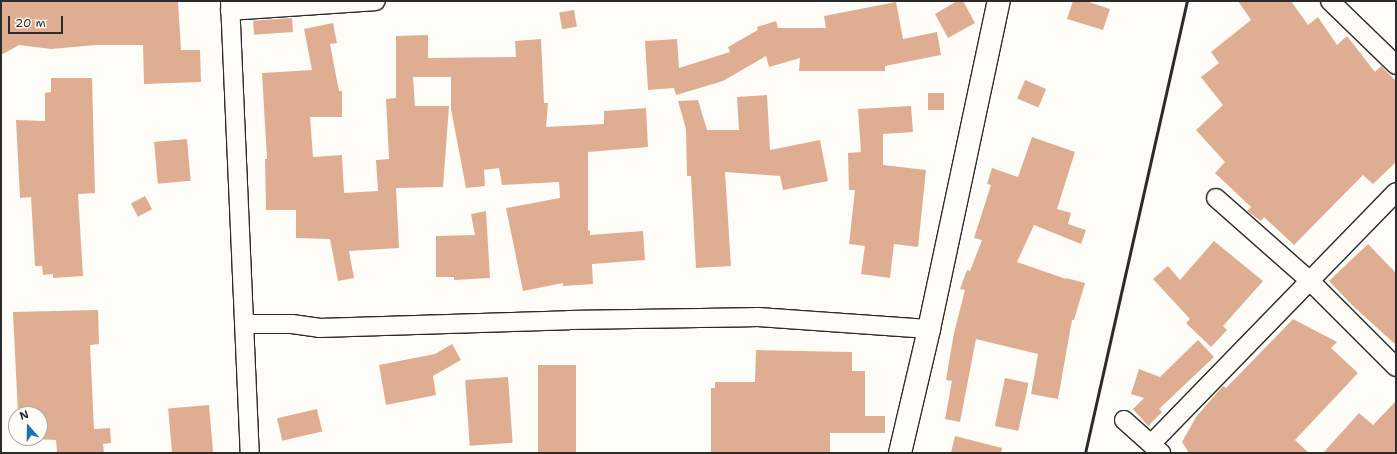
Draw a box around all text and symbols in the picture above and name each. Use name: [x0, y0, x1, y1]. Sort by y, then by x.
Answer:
scale bar: [10, 8, 65, 34]
text: 20 m: [15, 15, 46, 31]
north arrow: [8, 406, 48, 446]
text: N: [17, 407, 31, 424]

